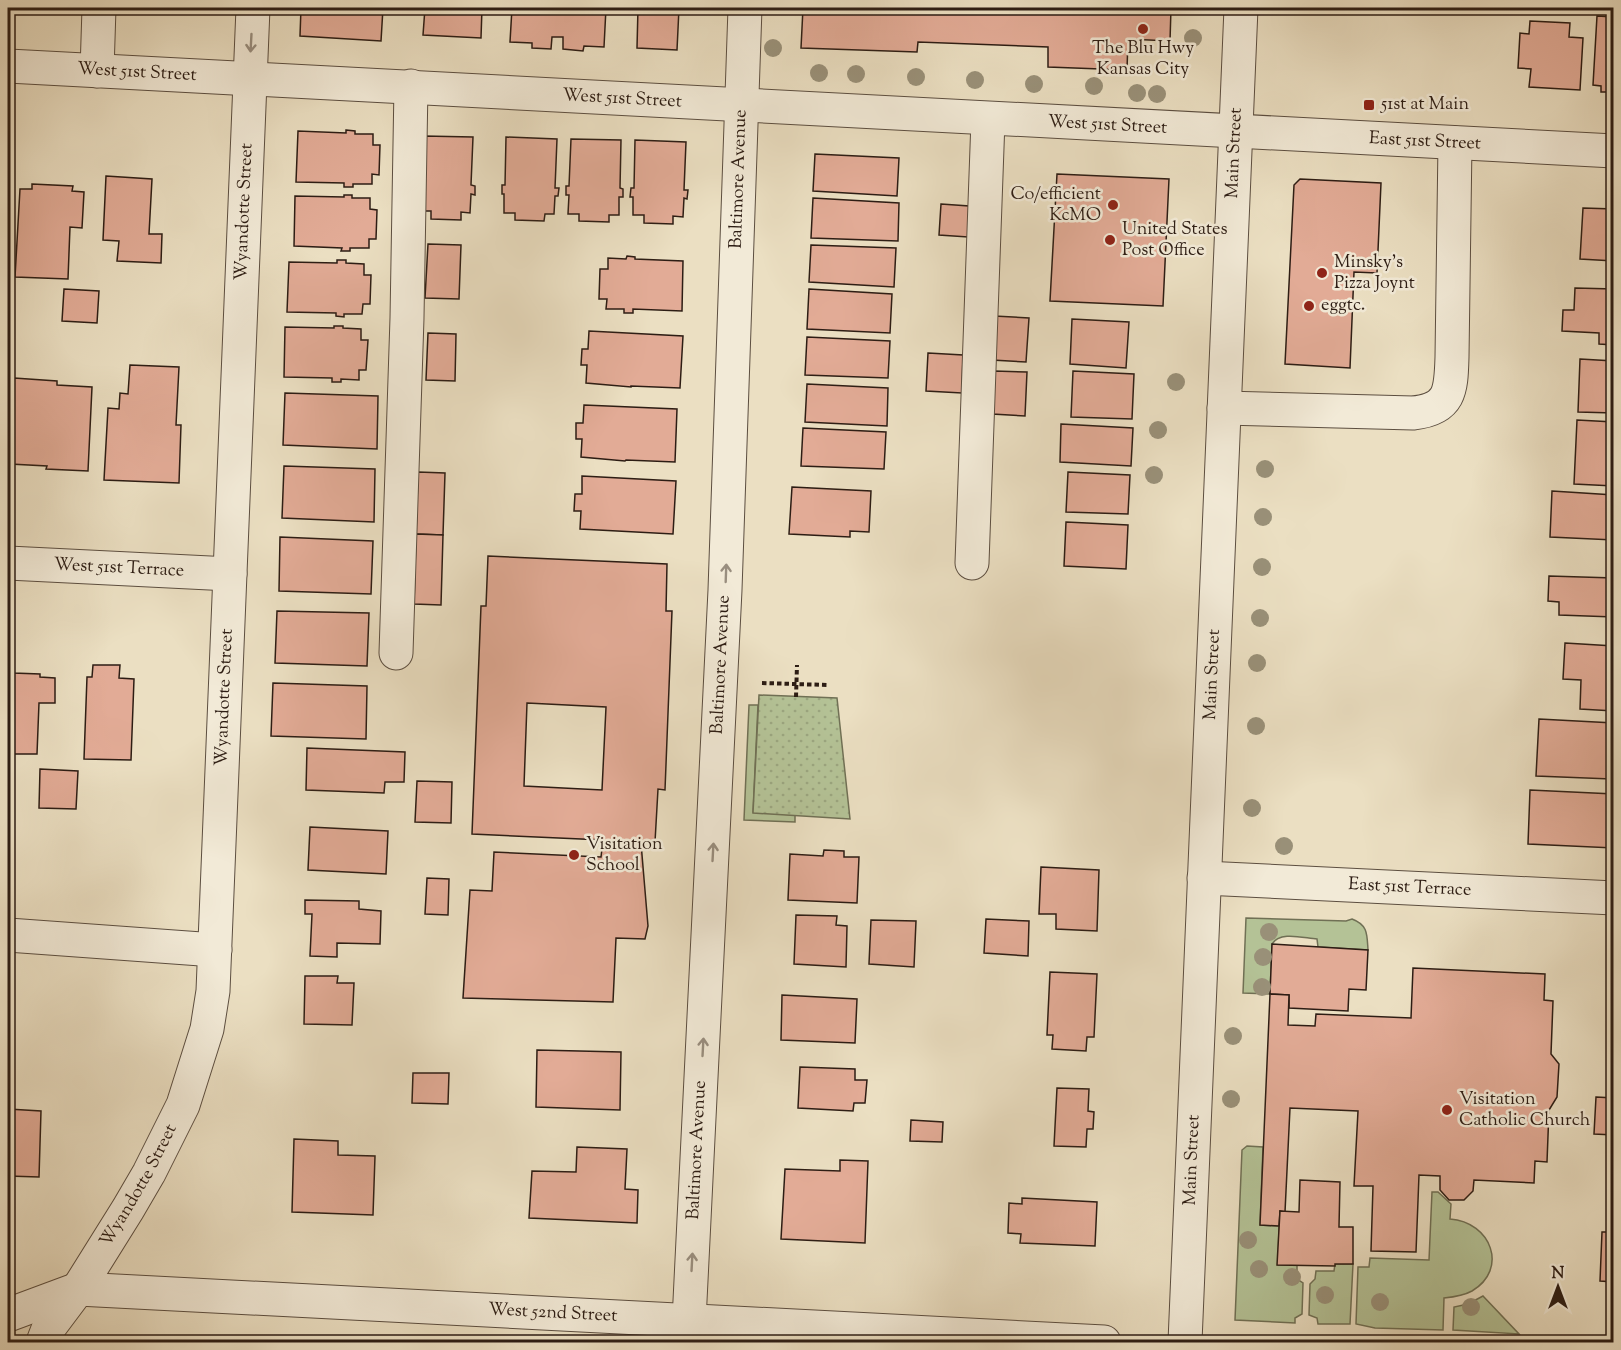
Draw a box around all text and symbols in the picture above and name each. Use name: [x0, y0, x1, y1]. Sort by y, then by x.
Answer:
marker: The Blu Hwy Kansas City: [1136, 22, 1150, 36]
one-way arrow: [246, 32, 257, 52]
place label: The Blu Hwy Kansas City: [1092, 36, 1194, 83]
street label: West 51st Street: [76, 57, 197, 89]
street label: West 51st Street: [562, 83, 682, 116]
place label: 51st at Main: [1380, 92, 1469, 118]
marker: 51st at Main: [1362, 98, 1376, 112]
street label: Main Street: [1220, 107, 1250, 199]
street label: Baltimore Avenue: [724, 109, 755, 249]
street label: West 51st Street: [1047, 109, 1168, 142]
street label: East 51st Street: [1368, 126, 1482, 158]
street label: Wyandotte Street: [229, 143, 260, 281]
place label: Co/efficient KcMO: [1011, 182, 1101, 229]
marker: Co/efficient KcMO: [1106, 198, 1120, 212]
place label: United States Post Office: [1122, 217, 1228, 264]
marker: United States Post Office: [1103, 233, 1117, 247]
place label: Minsky's Pizza Joynt: [1334, 250, 1415, 297]
marker: Minsky's Pizza Joynt: [1315, 266, 1329, 280]
place label: eggtc.: [1321, 293, 1365, 319]
marker: eggtc.: [1302, 299, 1316, 313]
street label: West 51st Terrace: [53, 552, 185, 585]
one-way arrow: [720, 564, 732, 584]
street label: Baltimore Avenue: [705, 594, 738, 735]
street label: Wyandotte Street: [209, 628, 241, 767]
street label: Main Street: [1198, 629, 1228, 721]
place label: Visitation School: [586, 832, 663, 879]
one-way arrow: [707, 842, 718, 862]
marker: Visitation School: [567, 848, 581, 862]
street label: East 51st Terrace: [1348, 872, 1472, 904]
one-way arrow: [698, 1037, 709, 1057]
street label: Baltimore Avenue: [681, 1080, 714, 1221]
place label: Visitation Catholic Church: [1459, 1087, 1591, 1134]
marker: Visitation Catholic Church: [1440, 1103, 1454, 1117]
street label: Main Street: [1178, 1114, 1208, 1206]
street label: Wyandotte Street: [94, 1120, 184, 1252]
one-way arrow: [687, 1253, 698, 1273]
north arrow: [1528, 1257, 1588, 1317]
text: N: [1552, 1263, 1565, 1286]
street label: West 52nd Street: [487, 1297, 618, 1330]

